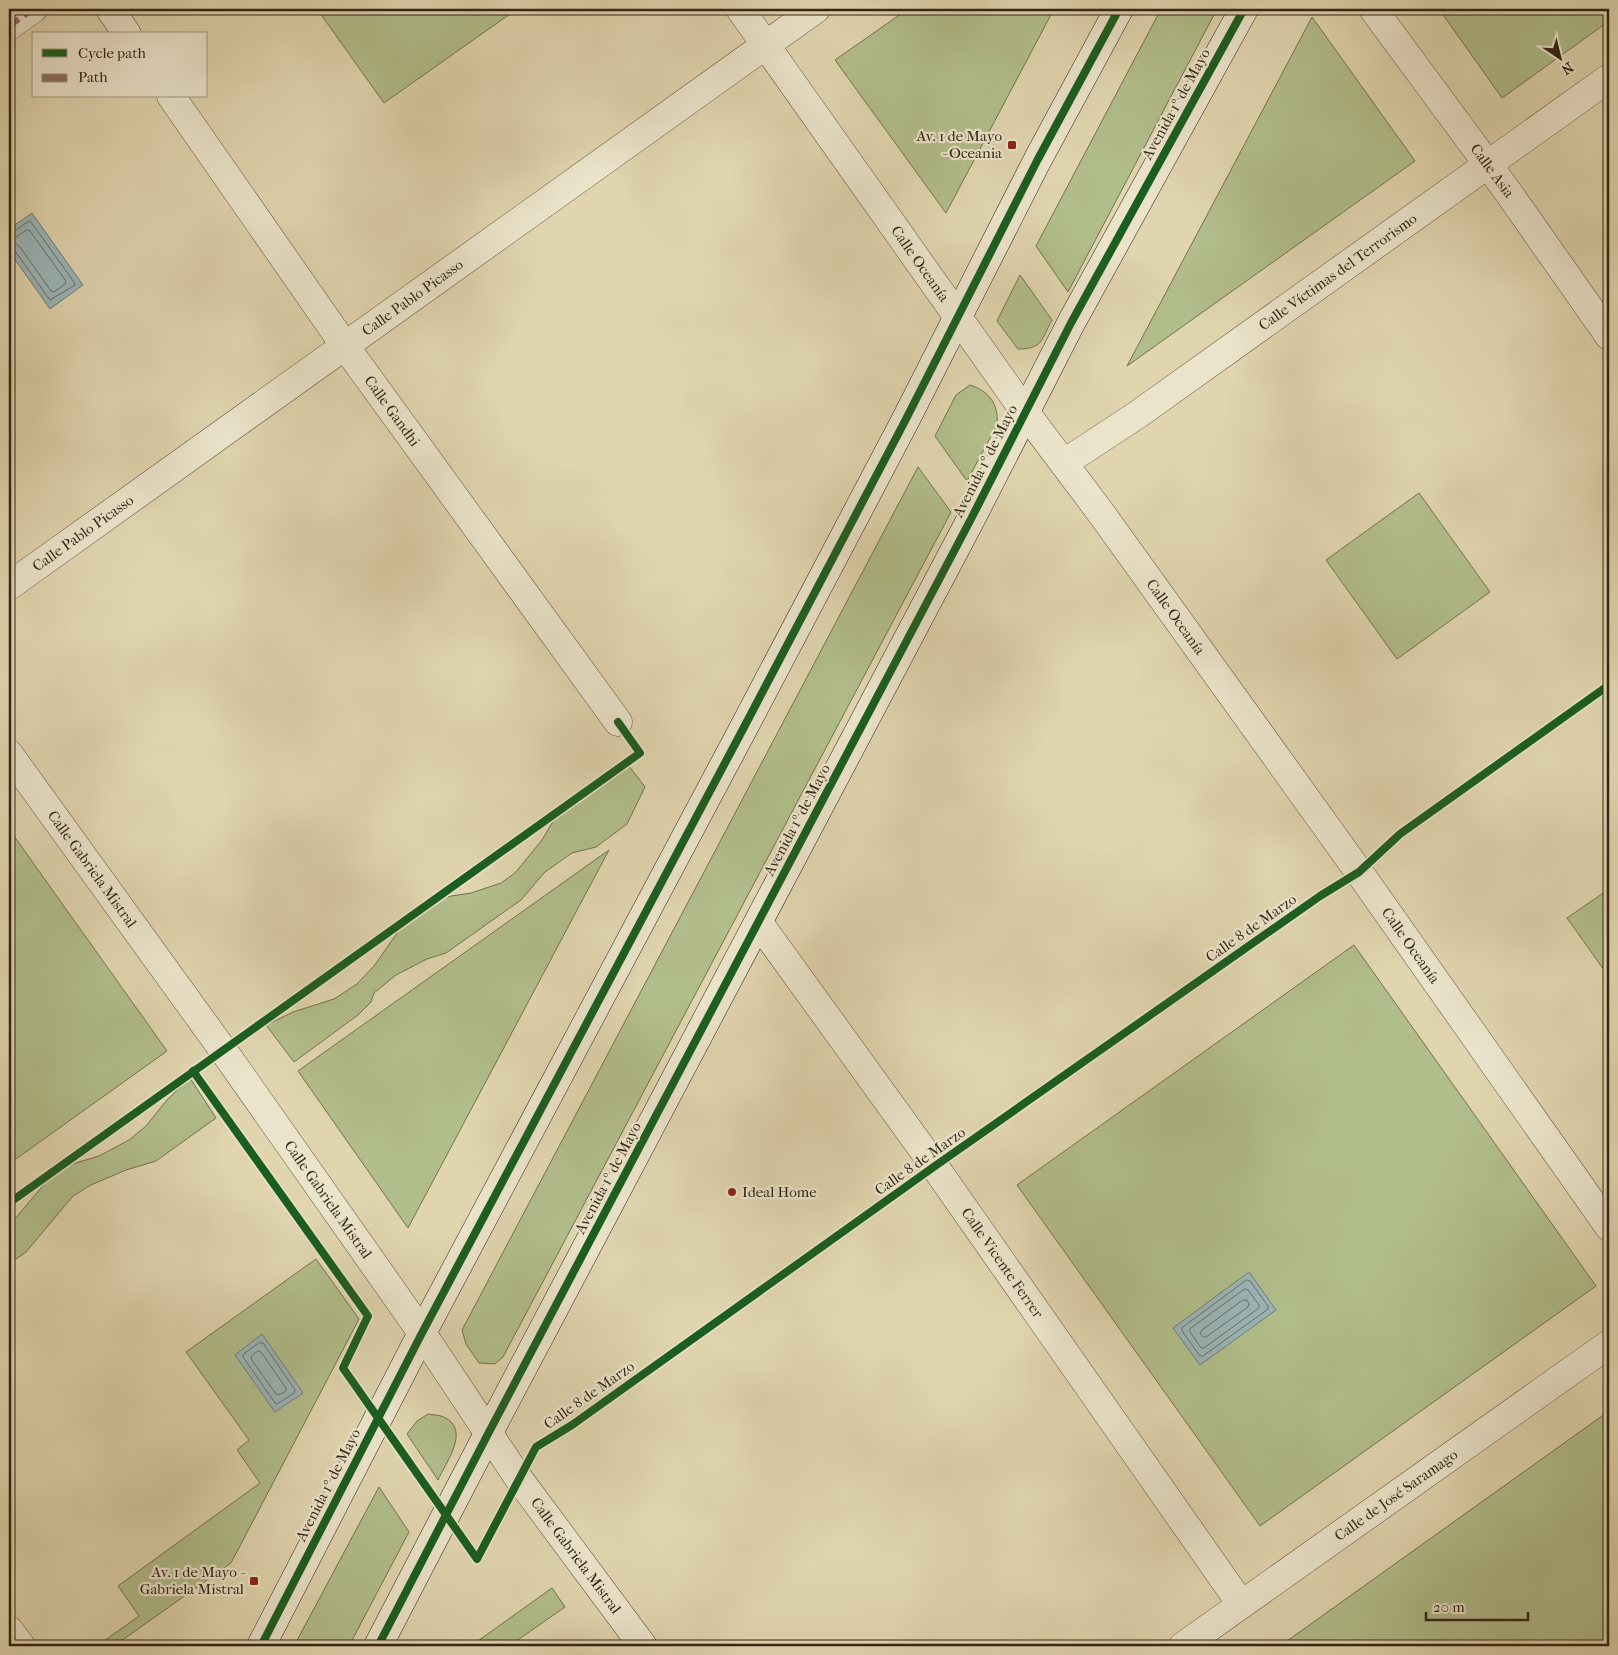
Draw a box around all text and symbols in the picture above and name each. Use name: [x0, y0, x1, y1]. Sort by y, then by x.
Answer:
legend: [32, 32, 208, 98]
north arrow: [1536, 32, 1586, 82]
text: Cycle path: [78, 44, 146, 62]
street label: Avenida 1º de Mayo: [1138, 45, 1214, 163]
text: N: [1558, 58, 1576, 78]
text: Path: [78, 68, 108, 86]
place label: Av. 1 de Mayo - Oceania: [915, 127, 1003, 162]
marker: Av. 1 de Mayo - Oceania: [1006, 139, 1018, 151]
street label: Calle Asia: [1467, 140, 1519, 202]
street label: Calle Víctimas del Terrorismo: [1255, 209, 1421, 334]
street label: Calle Oceanía: [887, 222, 954, 306]
street label: Calle Pablo Picasso: [358, 255, 467, 340]
street label: Calle Gandhi: [361, 372, 424, 450]
street label: Avenida 1º de Mayo: [948, 401, 1021, 521]
street label: Calle Pablo Picasso: [29, 491, 137, 575]
street label: Calle Oceanía: [1142, 576, 1210, 659]
street label: Avenida 1º de Mayo: [759, 761, 834, 880]
street label: Calle Gabriela Mistral: [44, 807, 141, 931]
street label: Calle 8 de Marzo: [1202, 890, 1300, 966]
street label: Calle Oceanía: [1378, 904, 1444, 988]
street label: Avenida 1º de Mayo: [570, 1119, 645, 1238]
street label: Calle 8 de Marzo: [871, 1123, 969, 1199]
street label: Calle Gabriela Mistral: [280, 1137, 376, 1262]
place label: Ideal Home: [742, 1183, 817, 1201]
marker: Ideal Home: [726, 1186, 738, 1198]
street label: Calle Vicente Ferrer: [957, 1204, 1047, 1322]
street label: Calle 8 de Marzo: [540, 1357, 638, 1433]
street label: Avenida 1º de Mayo: [291, 1425, 364, 1545]
street label: Calle de José Saramago: [1331, 1445, 1461, 1545]
street label: Calle Gabriela Mistral: [527, 1494, 625, 1617]
place label: Av. 1 de Mayo - Gabriela Mistral: [140, 1563, 246, 1598]
marker: Av. 1 de Mayo - Gabriela Mistral: [248, 1575, 260, 1587]
scale bar: [1426, 1590, 1528, 1622]
text: 20 m: [1433, 1598, 1465, 1616]

